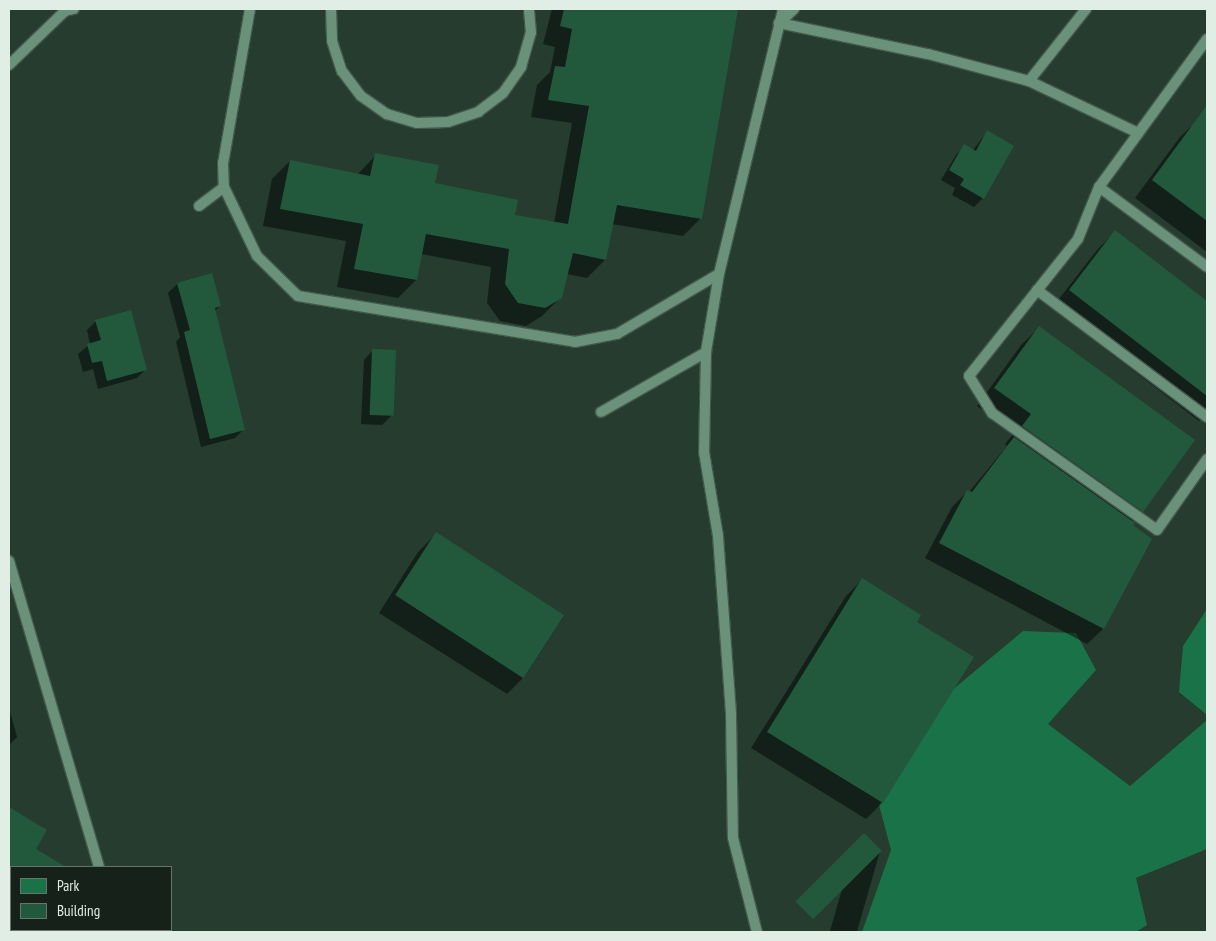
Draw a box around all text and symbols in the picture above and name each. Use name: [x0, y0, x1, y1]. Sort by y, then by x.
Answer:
legend: [10, 866, 172, 931]
text: Park: [57, 876, 79, 895]
text: Building: [57, 901, 100, 920]

